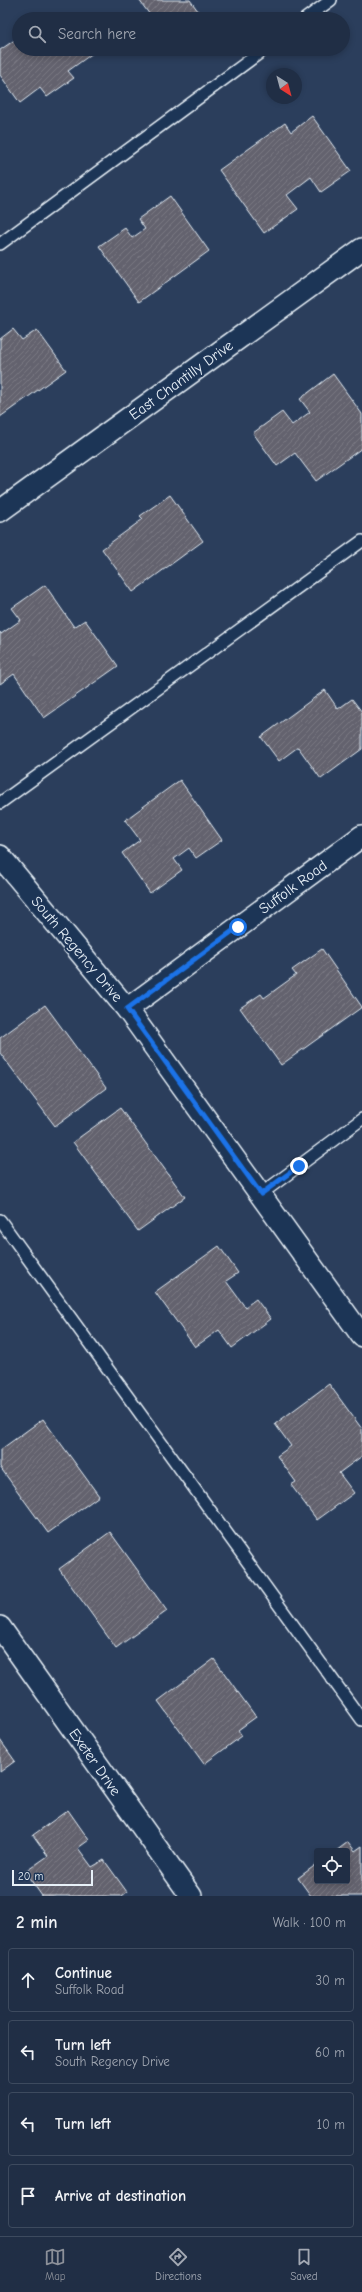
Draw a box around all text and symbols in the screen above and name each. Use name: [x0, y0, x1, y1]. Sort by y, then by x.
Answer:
search box: [12, 12, 350, 56]
icon: search: [26, 23, 48, 45]
text: Search here: [58, 25, 136, 43]
north arrow: [266, 68, 302, 104]
street label: East Chantilly Drive: [126, 336, 237, 424]
street label: Suffolk Road: [255, 856, 331, 918]
street label: South Regency Drive: [28, 892, 127, 1006]
route start: [229, 918, 247, 936]
route end: [290, 1157, 308, 1175]
street label: Exeter Drive: [65, 1725, 125, 1799]
map controls: [314, 1848, 350, 1884]
button: locate: [314, 1848, 350, 1884]
scale bar: [12, 1868, 93, 1887]
text: 20 m: [18, 1870, 43, 1883]
text: 2 min: [16, 1913, 57, 1932]
text: Walk · 100 m: [273, 1915, 346, 1930]
text: Continue: [55, 1964, 112, 1982]
icon: ahead: [17, 1969, 39, 1991]
text: 30 m: [315, 1973, 345, 1988]
text: Suffolk Road: [55, 1982, 124, 1997]
text: Turn left: [55, 2036, 111, 2054]
icon: left: [17, 2041, 39, 2063]
text: 60 m: [315, 2045, 345, 2060]
text: South Regency Drive: [55, 2054, 170, 2069]
icon: left: [17, 2113, 39, 2135]
text: Turn left: [55, 2115, 111, 2133]
text: 10 m: [317, 2117, 345, 2132]
icon: arrive: [17, 2185, 39, 2207]
text: Arrive at destination: [55, 2187, 186, 2205]
tab: Map: [44, 2246, 66, 2283]
tab: Directions: [155, 2246, 202, 2283]
tab: Saved: [290, 2246, 318, 2283]

